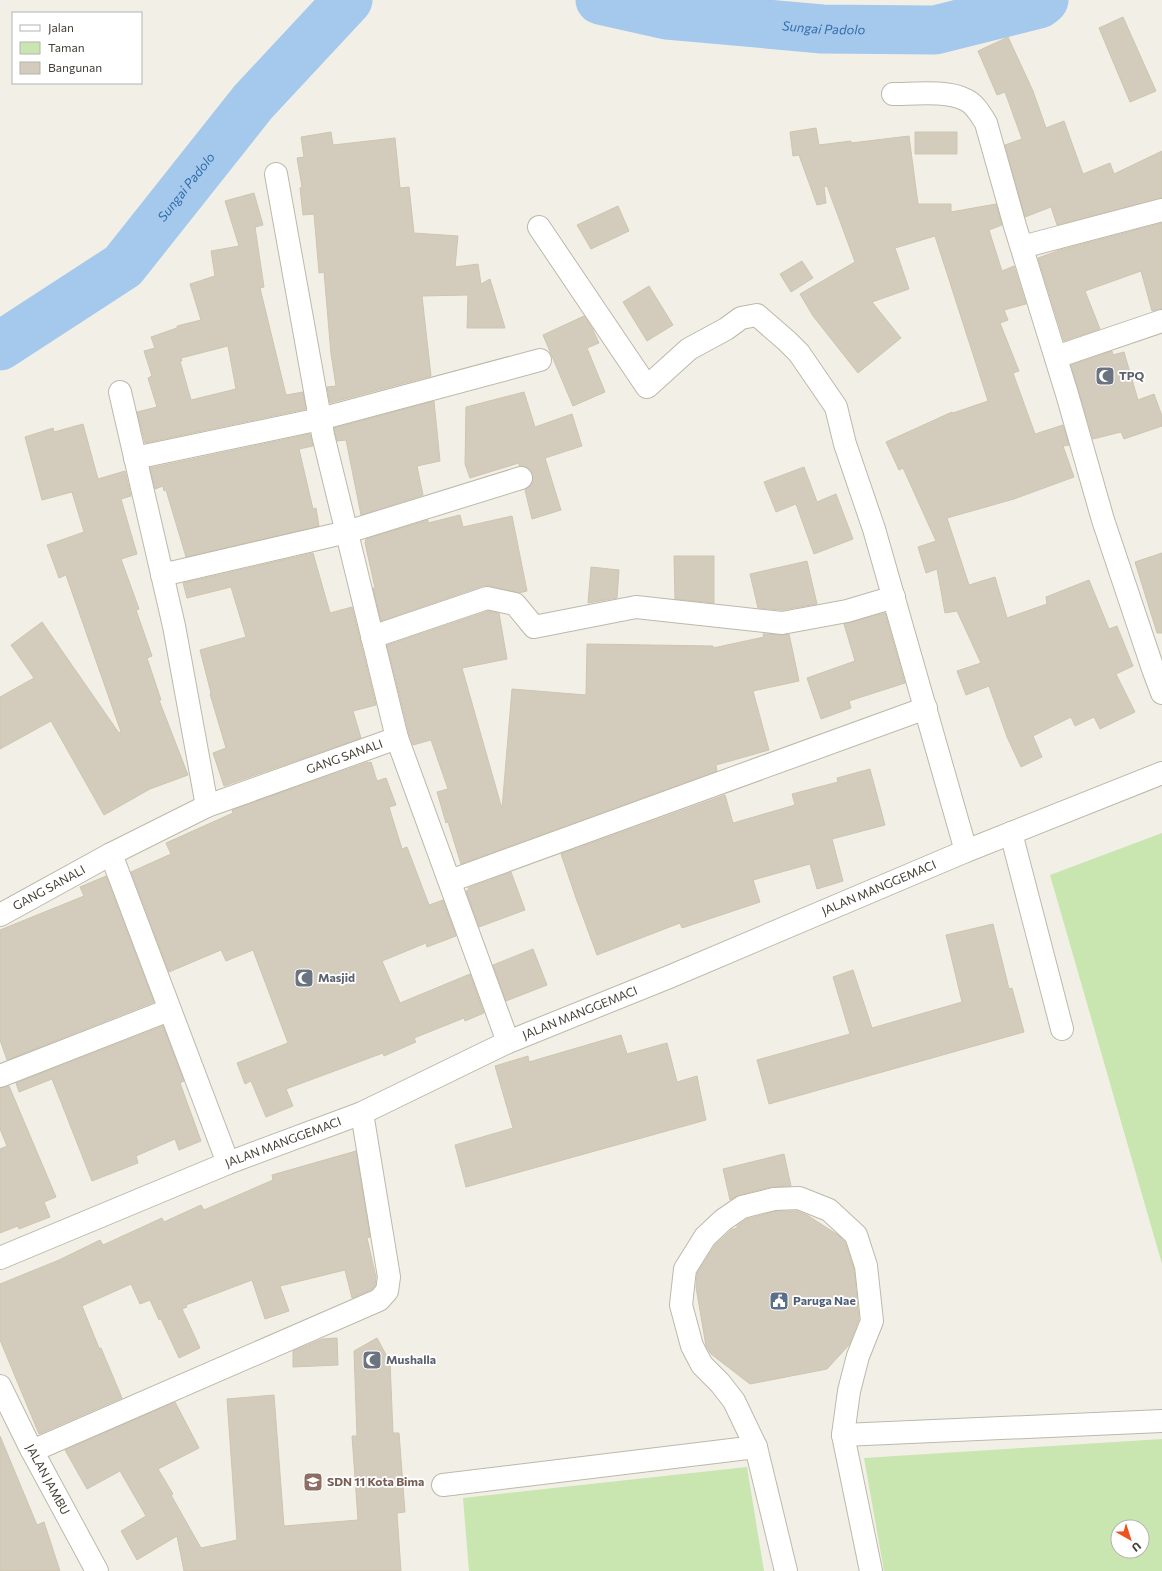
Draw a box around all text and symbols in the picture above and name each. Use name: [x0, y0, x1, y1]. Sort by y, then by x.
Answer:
legend: [12, 12, 142, 84]
water label: Sungai Padolo: [781, 17, 866, 37]
text: Jalan: [48, 20, 74, 35]
text: Taman: [48, 40, 85, 54]
text: Bangunan: [48, 60, 102, 74]
water label: Sungai Padolo: [154, 149, 218, 224]
mosque icon: TPQ: [1094, 365, 1116, 387]
place label: TPQ: [1119, 368, 1145, 382]
street label: GANG SANALI: [304, 736, 384, 776]
street label: JALAN MANGGEMACI: [819, 857, 938, 918]
street label: GANG SANALI: [10, 862, 87, 913]
mosque icon: Masjid: [293, 967, 315, 989]
place label: Masjid: [318, 970, 355, 984]
street label: JALAN MANGGEMACI: [520, 983, 639, 1042]
street label: JALAN MANGGEMACI: [223, 1113, 343, 1170]
public building icon: Paruga Nae: [768, 1290, 790, 1312]
place label: Paruga Nae: [793, 1293, 856, 1307]
mosque icon: Mushalla: [361, 1349, 383, 1371]
place label: Mushalla: [386, 1352, 436, 1366]
street label: JALAN JAMBU: [23, 1441, 73, 1517]
school or university icon: SDN 11 Kota Bima: [302, 1471, 324, 1493]
place label: SDN 11 Kota Bima: [327, 1474, 424, 1488]
north arrow: [1110, 1519, 1150, 1559]
text: U: [1129, 1540, 1144, 1555]

